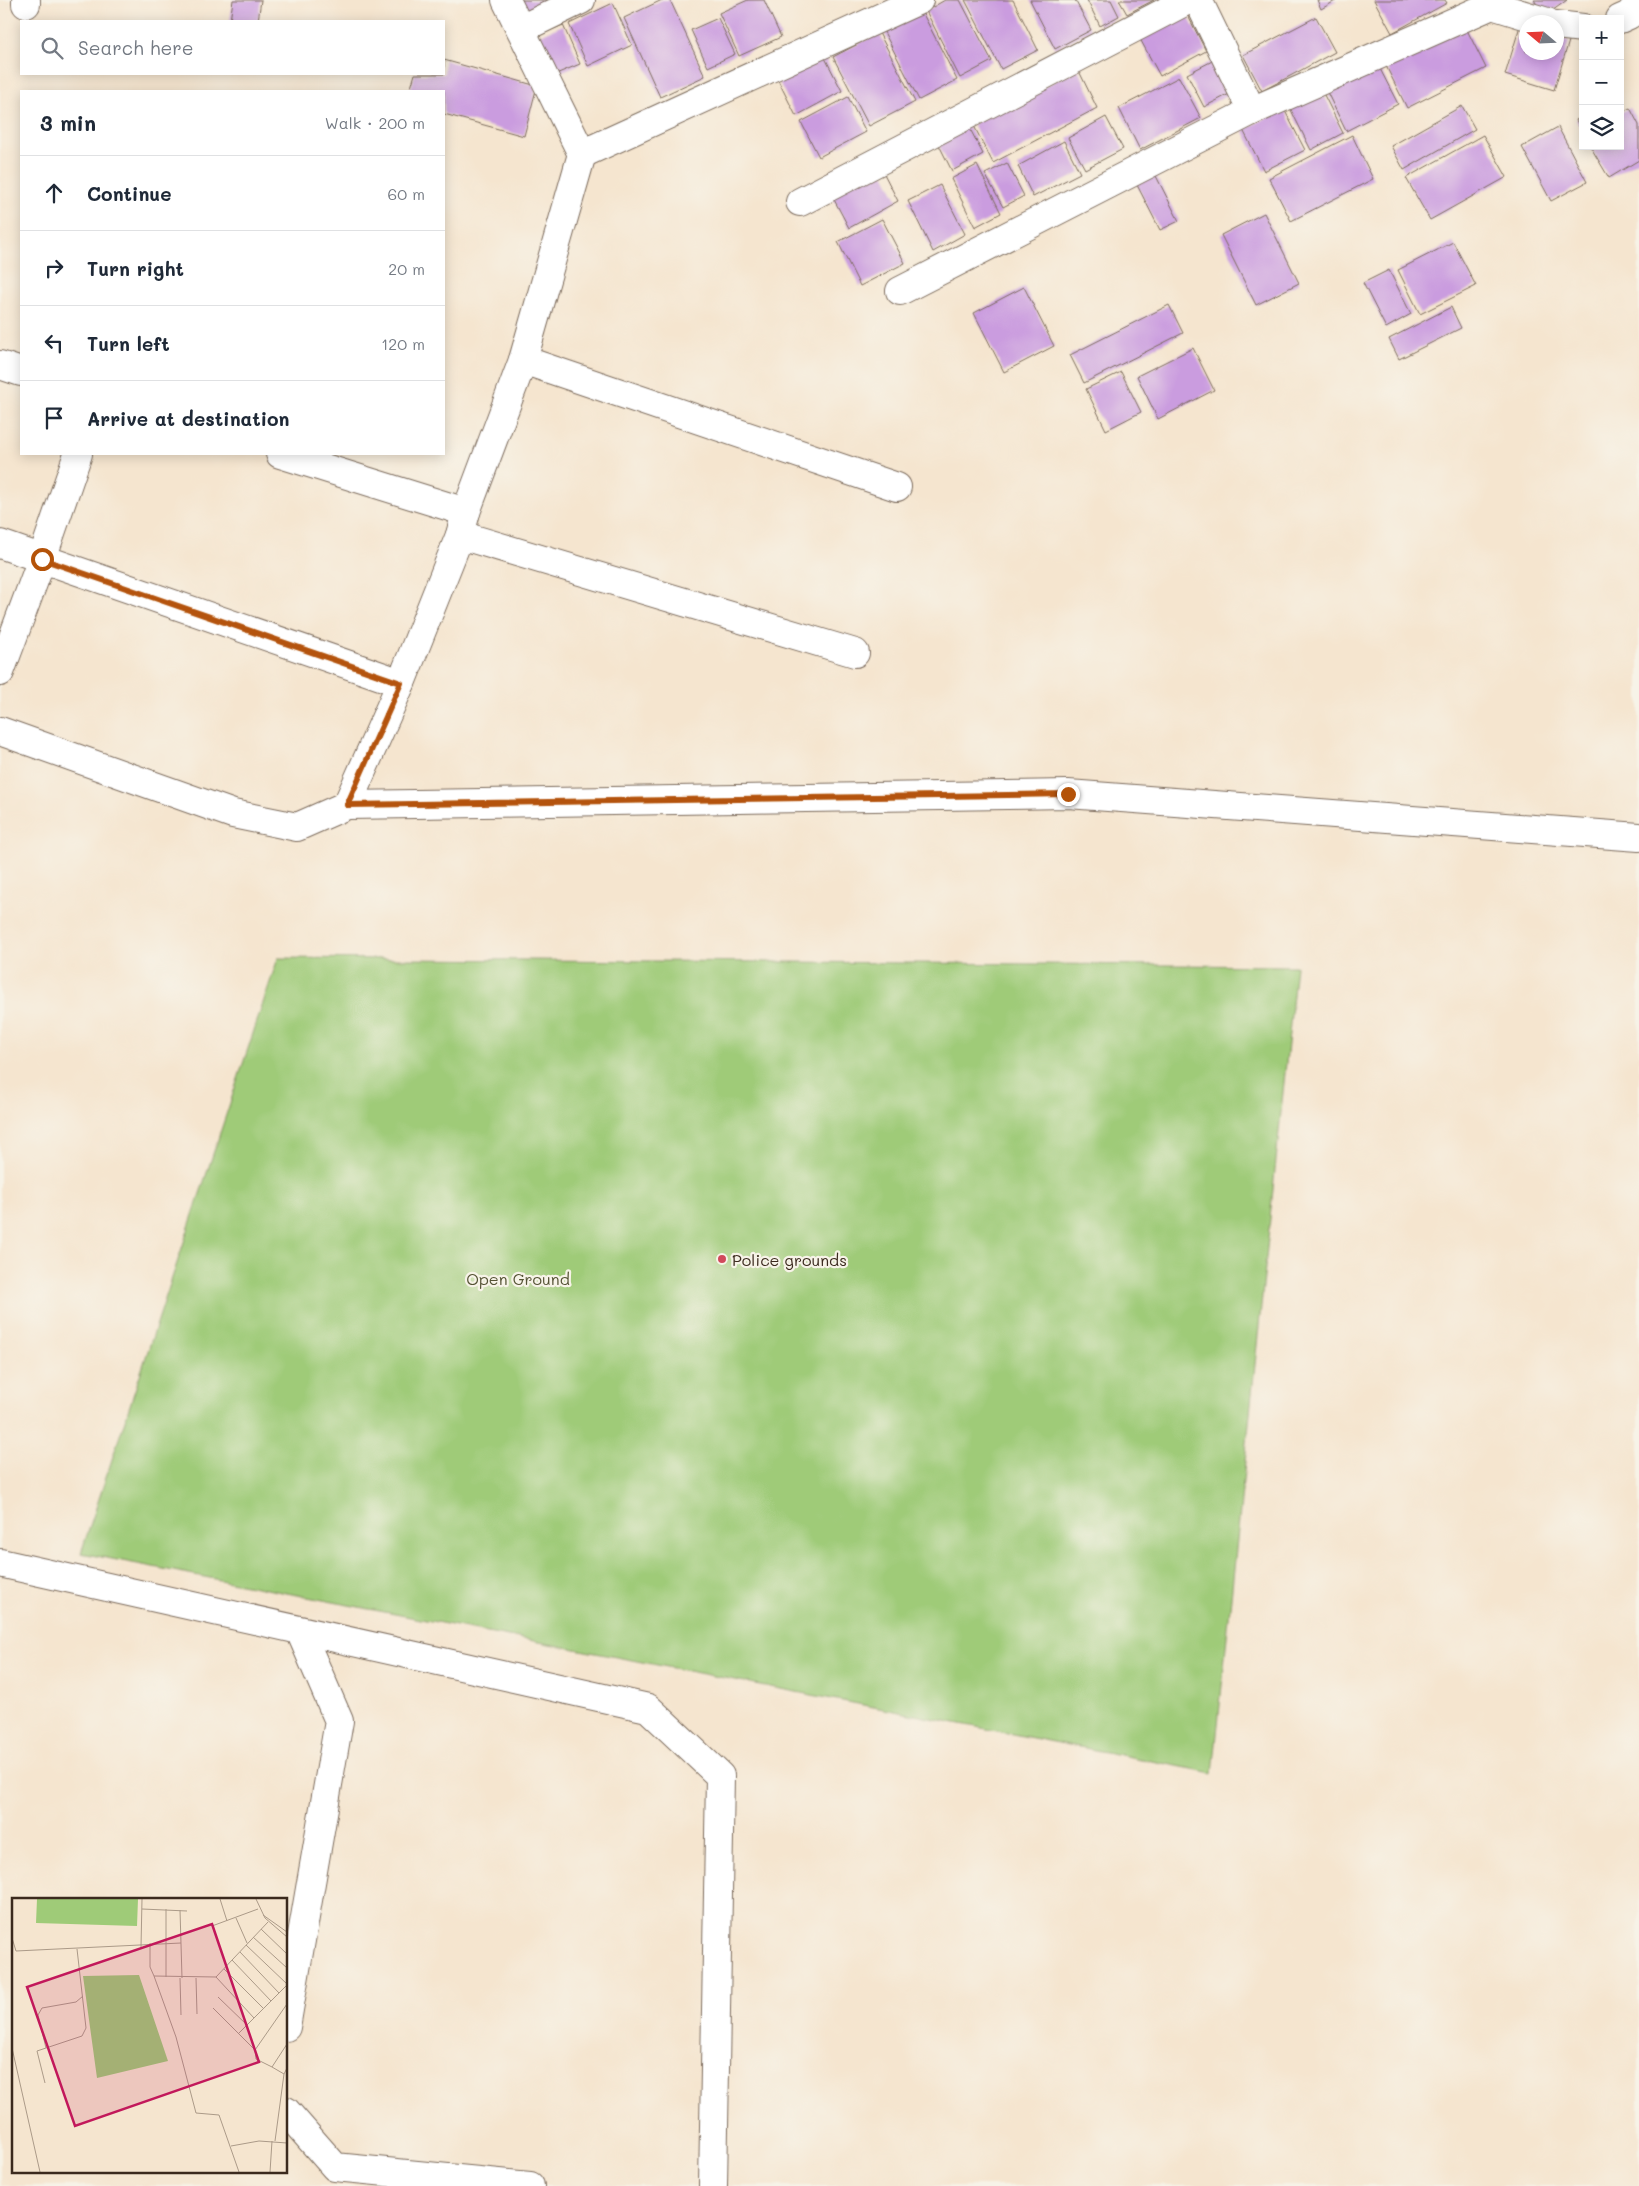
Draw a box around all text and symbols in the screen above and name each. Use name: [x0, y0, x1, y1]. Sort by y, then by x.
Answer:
north arrow: [1519, 15, 1564, 60]
map controls: [1579, 15, 1624, 150]
button: +: [1579, 15, 1624, 60]
search box: [20, 20, 445, 75]
icon: search: [38, 34, 66, 62]
text: Search here: [78, 35, 194, 60]
button: −: [1579, 60, 1624, 105]
button: layers: [1579, 105, 1624, 150]
text: 3 min: [40, 109, 96, 136]
text: Walk · 200 m: [325, 112, 425, 133]
icon: ahead: [40, 179, 68, 207]
text: Continue: [87, 181, 172, 206]
text: 60 m: [388, 183, 425, 204]
icon: right: [40, 254, 68, 282]
text: Turn right: [87, 256, 184, 281]
text: 20 m: [388, 258, 425, 279]
icon: left: [40, 329, 68, 357]
text: Turn left: [87, 331, 170, 356]
text: 120 m: [381, 333, 425, 354]
icon: arrive: [40, 404, 68, 432]
text: Arrive at destination: [87, 406, 290, 431]
route start: [31, 548, 54, 571]
route end: [1057, 783, 1080, 806]
place label: Police grounds: [732, 1249, 847, 1270]
marker: Police grounds: [716, 1253, 728, 1265]
park label: Open Ground: [466, 1268, 570, 1289]
inset map: [12, 1898, 288, 2174]

